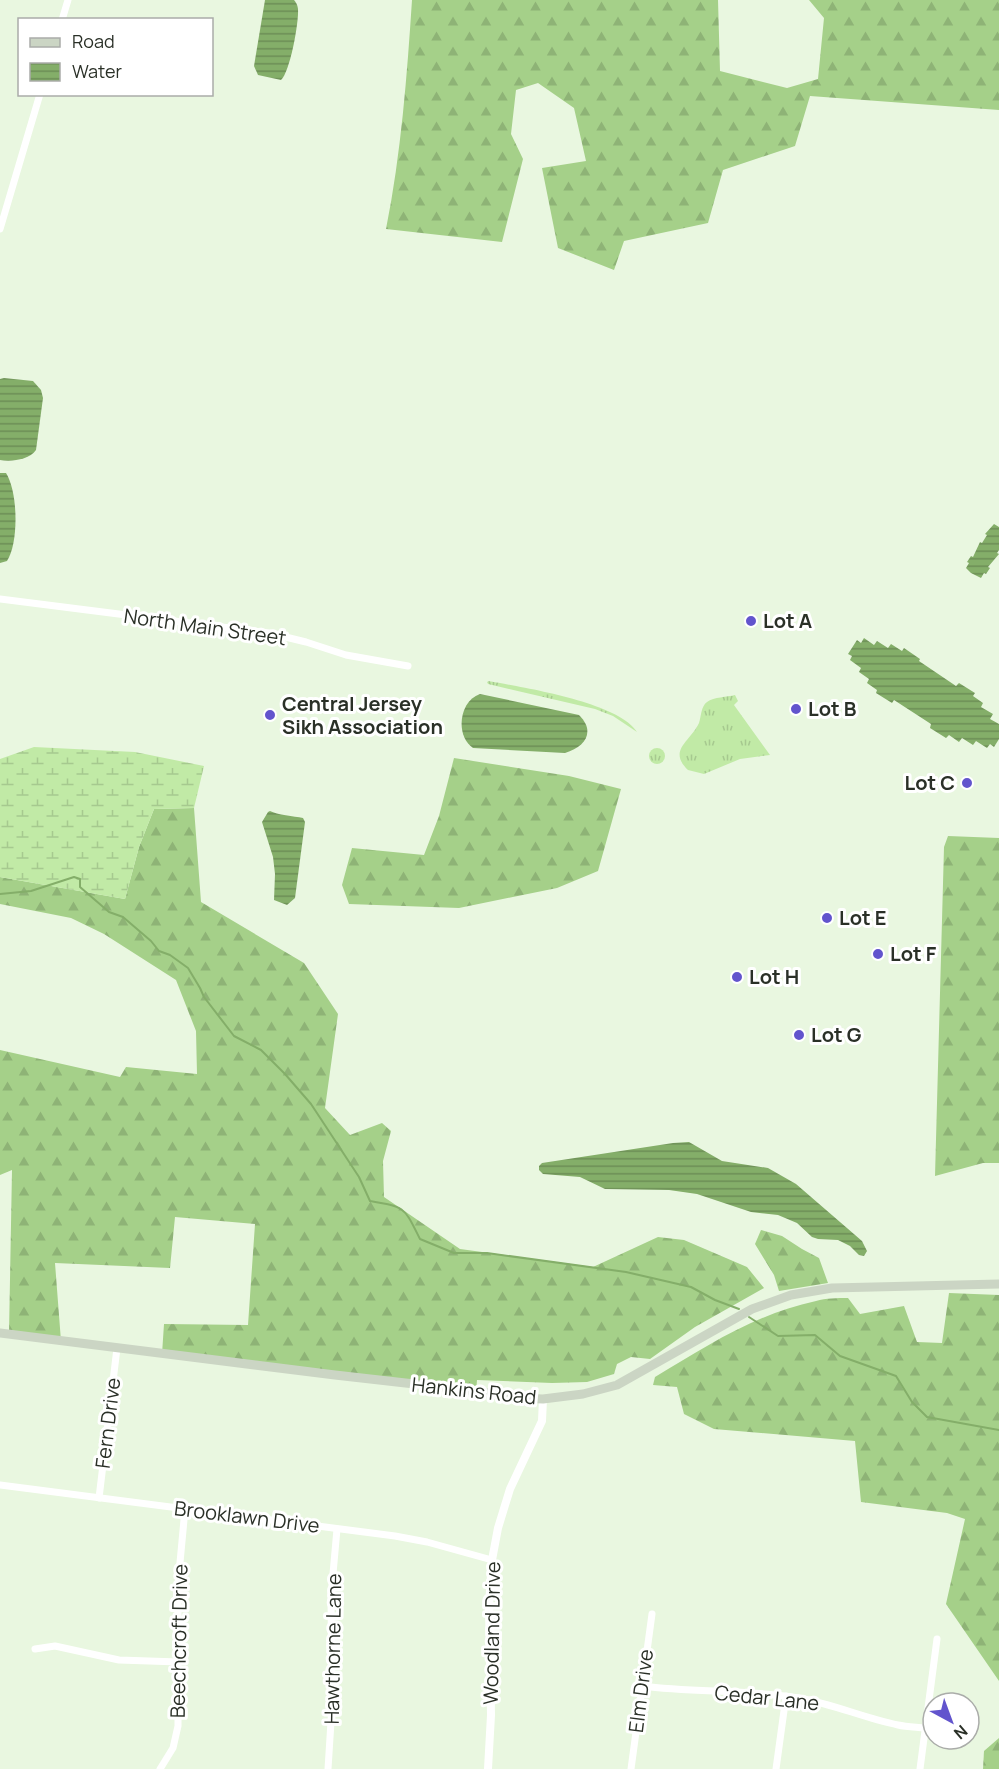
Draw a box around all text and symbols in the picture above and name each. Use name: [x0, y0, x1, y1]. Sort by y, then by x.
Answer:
legend: [18, 18, 213, 96]
text: Road: [72, 29, 115, 53]
text: Water: [72, 59, 122, 83]
street label: North Main Street: [122, 602, 288, 651]
place label: Lot A: [763, 607, 813, 634]
marker: Lot A: [744, 614, 758, 628]
place label: Central Jersey Sikh Association: [282, 690, 443, 740]
place label: Lot B: [808, 695, 857, 722]
marker: Lot B: [789, 702, 803, 716]
marker: Central Jersey Sikh Association: [263, 708, 277, 722]
place label: Lot C: [905, 769, 955, 796]
marker: Lot C: [960, 776, 974, 790]
place label: Lot E: [839, 904, 886, 931]
marker: Lot E: [820, 911, 834, 925]
place label: Lot F: [890, 940, 937, 967]
marker: Lot F: [871, 947, 885, 961]
place label: Lot H: [749, 963, 799, 990]
marker: Lot H: [730, 970, 744, 984]
place label: Lot G: [811, 1021, 862, 1048]
marker: Lot G: [792, 1028, 806, 1042]
street label: Hankins Road: [410, 1371, 538, 1410]
street label: Fern Drive: [89, 1376, 126, 1470]
street label: Brooklawn Drive: [173, 1494, 321, 1539]
street label: Woodland Drive: [477, 1561, 506, 1705]
street label: Beechcroft Drive: [164, 1564, 193, 1718]
street label: Hawthorne Lane: [318, 1573, 347, 1725]
street label: Elm Drive: [622, 1648, 659, 1734]
street label: Cedar Lane: [713, 1679, 821, 1716]
north arrow: [921, 1691, 981, 1751]
text: N: [949, 1720, 972, 1744]

